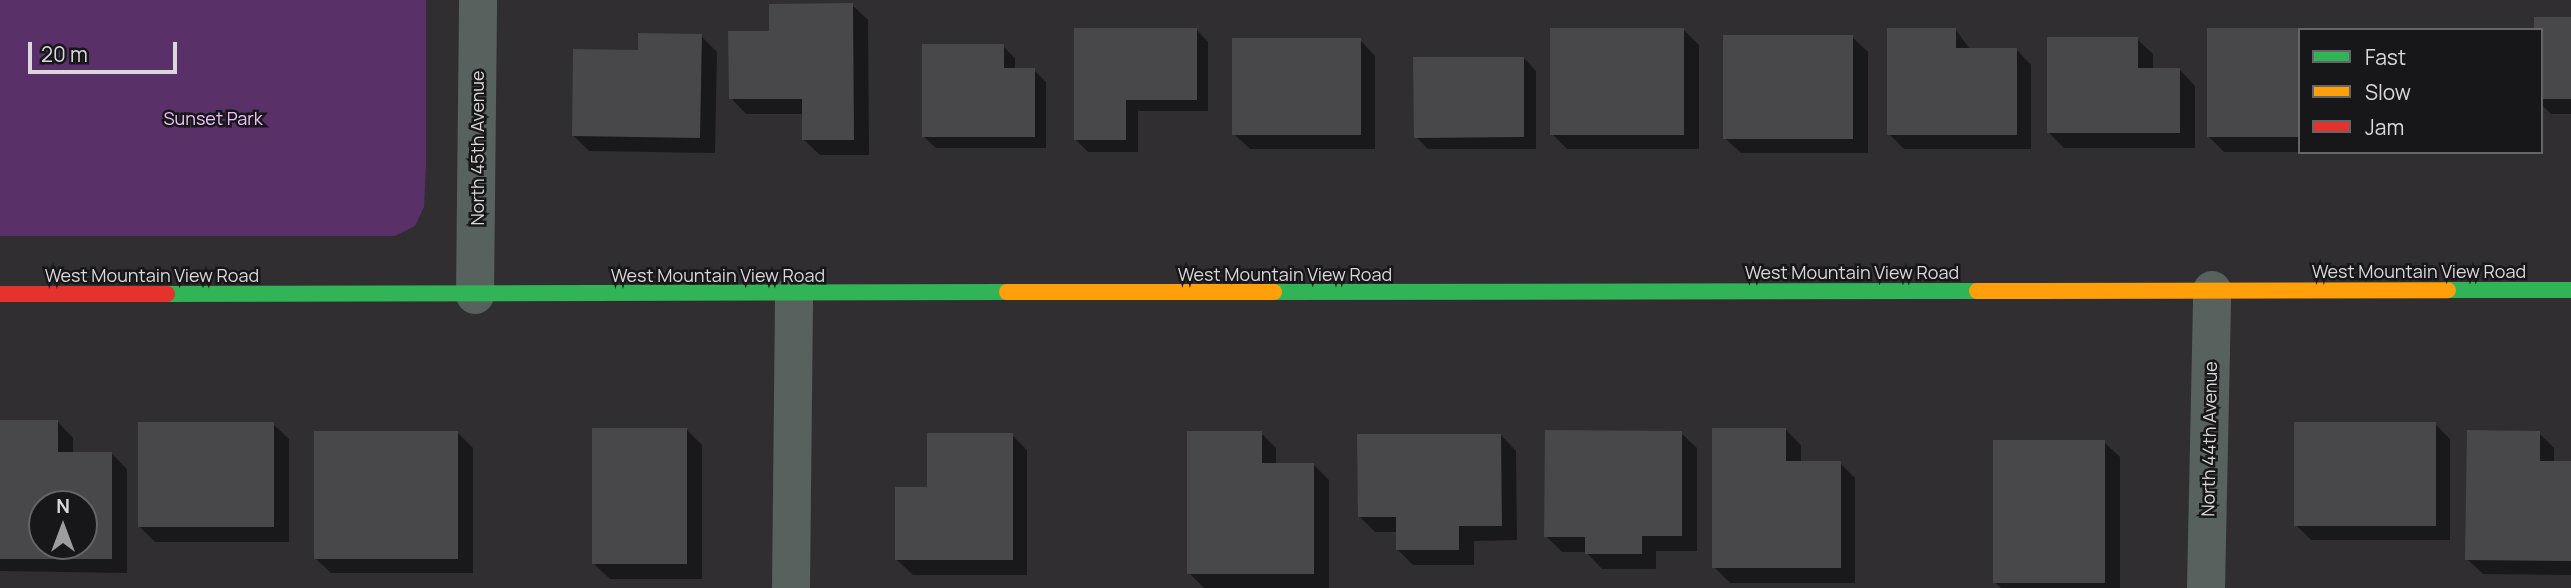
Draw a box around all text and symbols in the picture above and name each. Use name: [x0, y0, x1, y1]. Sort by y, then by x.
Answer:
scale bar: [32, 28, 180, 72]
legend: [2298, 28, 2543, 154]
text: 20 m: [41, 40, 88, 68]
text: Fast: [2365, 43, 2406, 71]
street label: North 45th Avenue: [466, 70, 488, 226]
text: Slow: [2365, 78, 2411, 106]
park label: Sunset Park: [163, 107, 263, 129]
text: Jam: [2365, 113, 2404, 141]
street label: West Mountain View Road: [2312, 260, 2526, 282]
street label: West Mountain View Road: [1745, 261, 1959, 283]
street label: West Mountain View Road: [1178, 263, 1392, 285]
street label: West Mountain View Road: [45, 264, 259, 286]
street label: West Mountain View Road: [611, 264, 825, 286]
street label: North 44th Avenue: [2197, 361, 2221, 517]
north arrow: [28, 490, 98, 560]
text: N: [56, 493, 70, 519]

